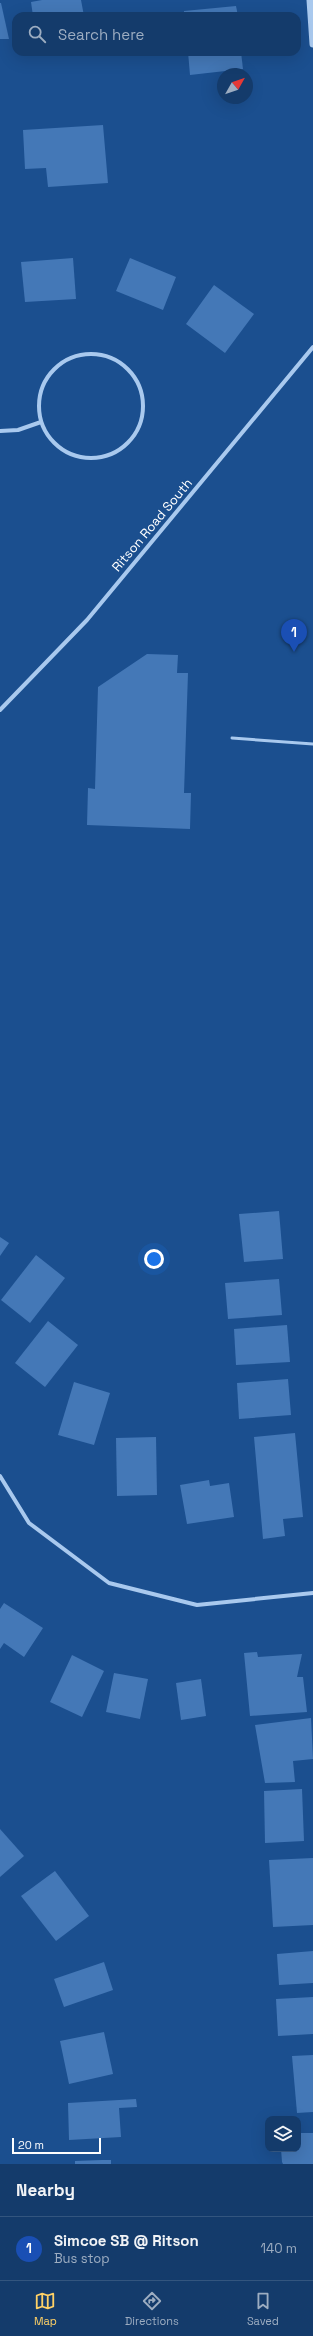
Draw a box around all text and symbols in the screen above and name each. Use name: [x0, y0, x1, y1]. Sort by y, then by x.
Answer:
search box: [12, 12, 301, 56]
icon: search: [26, 23, 48, 45]
text: Search here: [58, 25, 144, 44]
north arrow: [217, 68, 253, 104]
street label: Ritson Road South: [108, 475, 196, 575]
pin: 1: [281, 619, 307, 652]
your location: [144, 1249, 164, 1269]
map controls: [265, 2116, 301, 2152]
button: layers: [265, 2116, 301, 2152]
scale bar: [12, 2136, 101, 2155]
text: 20 m: [18, 2138, 44, 2152]
text: Nearby: [16, 2179, 75, 2201]
text: Simcoe SB @ Ritson: [54, 2231, 199, 2250]
text: 1: [26, 2240, 32, 2257]
text: 140 m: [261, 2240, 297, 2257]
text: Bus stop: [54, 2250, 110, 2267]
tab: Map: [34, 2290, 57, 2328]
tab: Directions: [125, 2290, 179, 2328]
tab: Saved: [247, 2290, 279, 2328]

